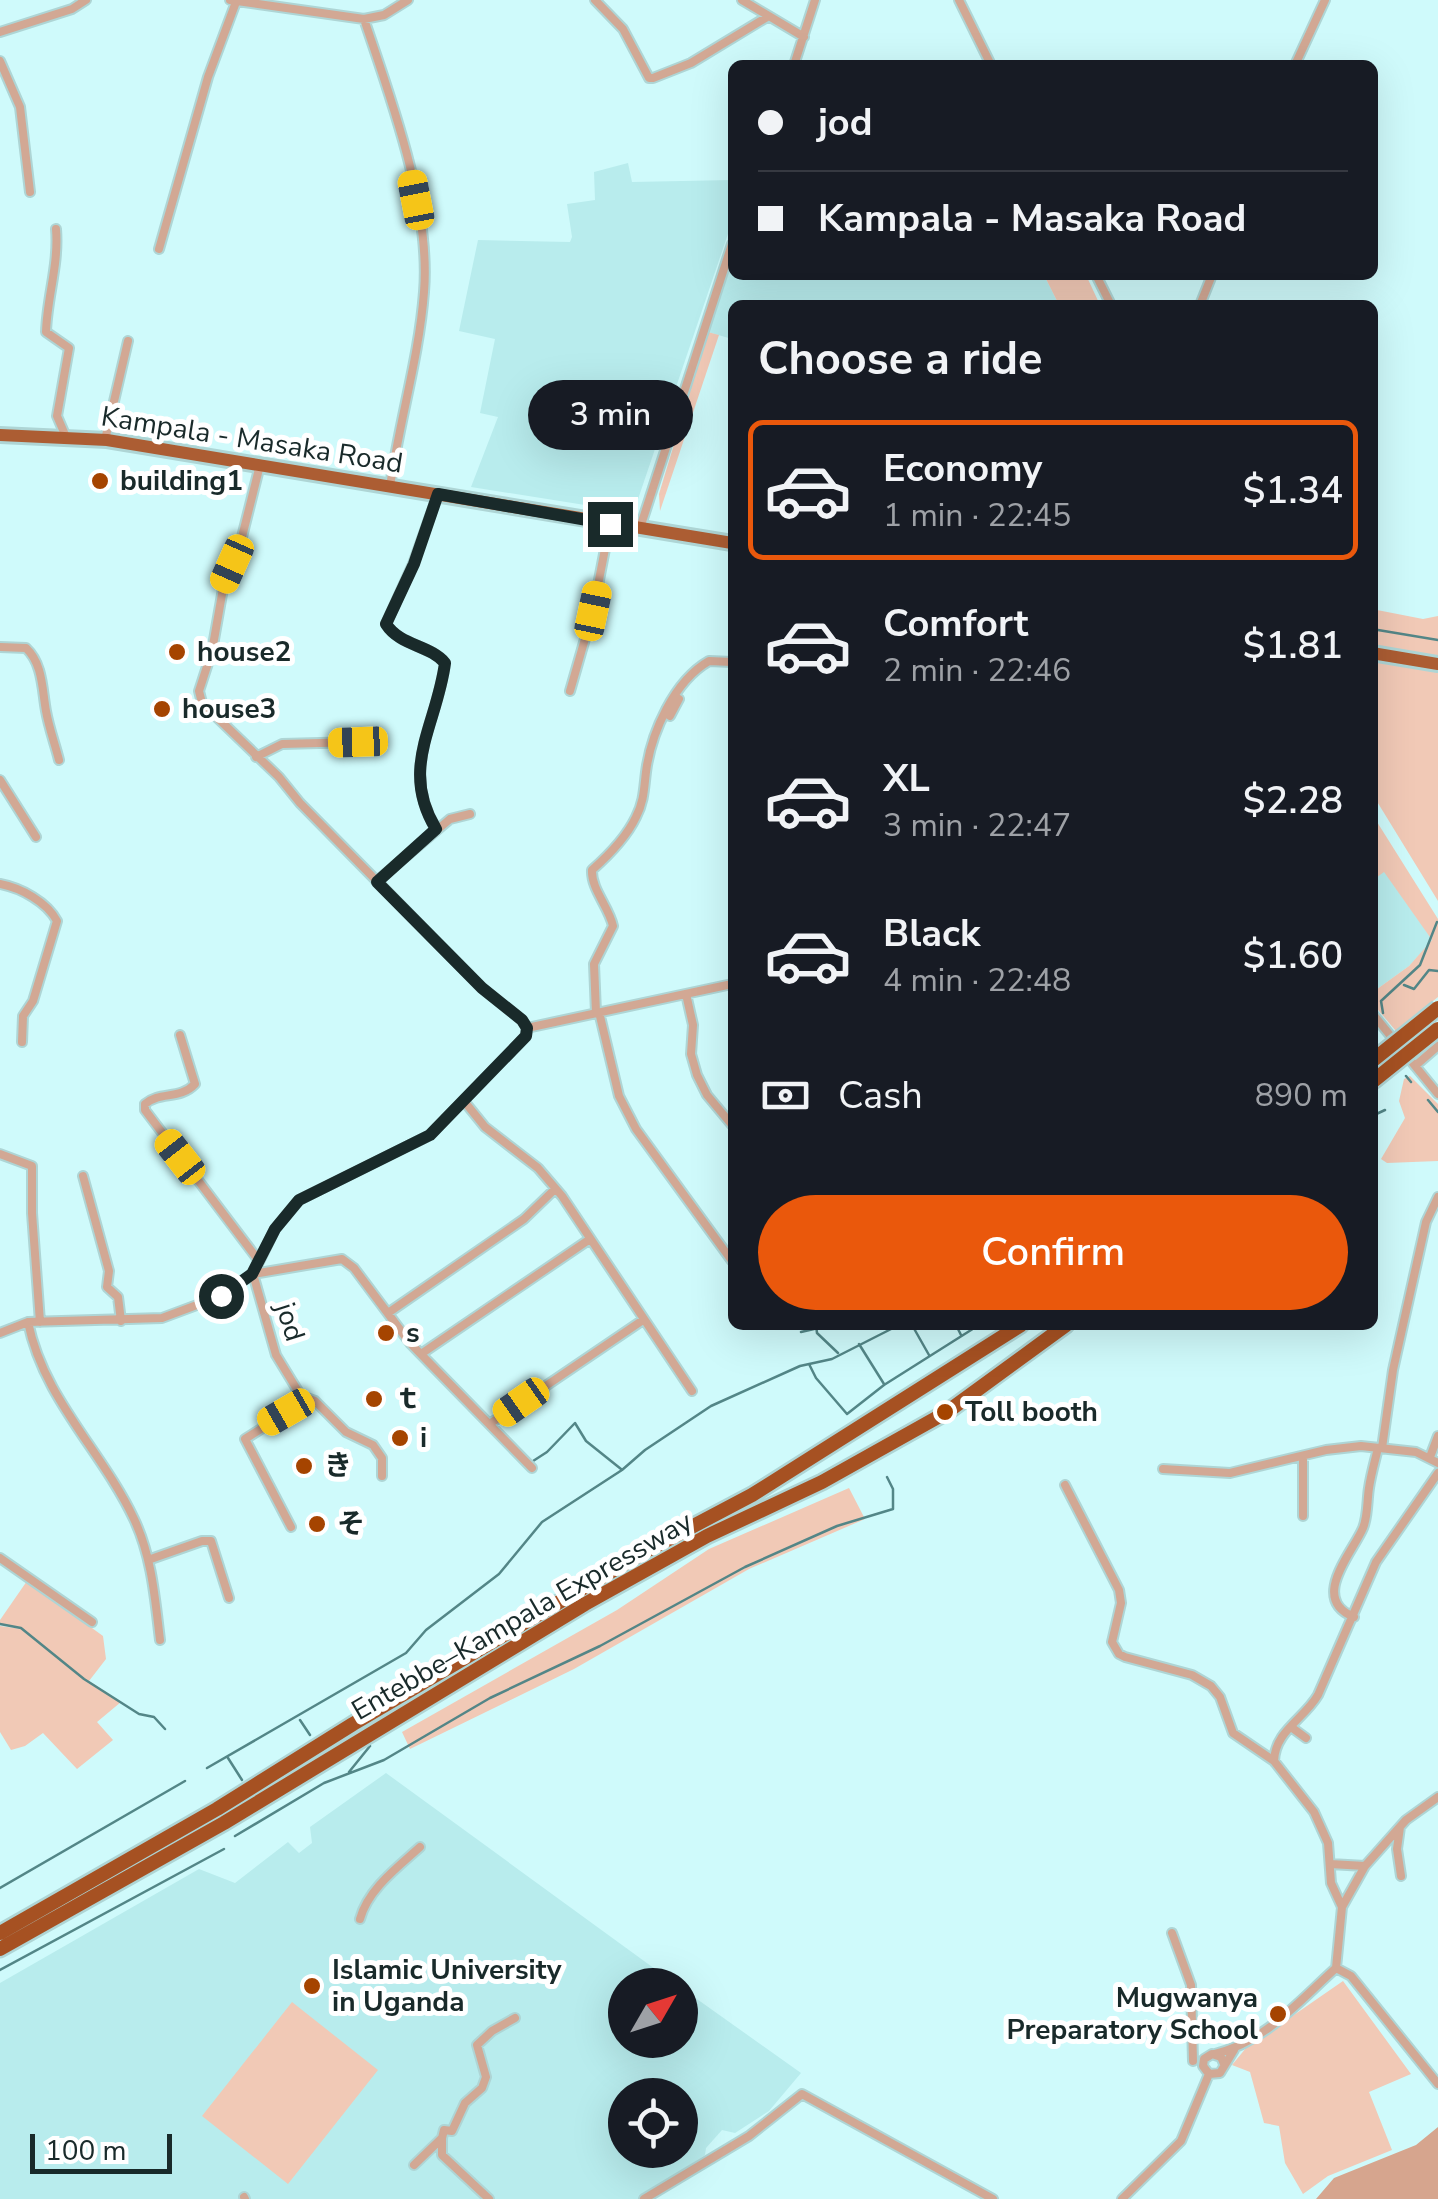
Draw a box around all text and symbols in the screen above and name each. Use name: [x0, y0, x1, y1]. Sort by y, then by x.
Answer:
text: jod: [818, 97, 873, 148]
car: [396, 168, 436, 232]
text: Kampala - Masaka Road: [818, 193, 1246, 244]
text: Choose a ride: [758, 329, 1043, 390]
callout: 3 min: [528, 379, 692, 449]
text: 3 min: [570, 393, 651, 436]
street label: Kampala - Masaka Road: [98, 397, 406, 483]
text: Economy: [883, 443, 1042, 494]
icon: car: [763, 445, 853, 535]
place label: building1: [120, 462, 243, 500]
text: $1.34: [1243, 465, 1343, 516]
marker: building1: [89, 470, 111, 492]
text: 1 min · 22:45: [883, 494, 1071, 537]
route end: [588, 502, 633, 547]
car: [206, 530, 258, 598]
car: [572, 579, 614, 643]
text: Comfort: [883, 598, 1028, 649]
icon: car: [763, 600, 853, 690]
text: $1.81: [1243, 620, 1343, 671]
place label: house2: [197, 633, 291, 671]
marker: house2: [166, 641, 188, 663]
text: 2 min · 22:46: [883, 649, 1071, 692]
place label: house3: [182, 690, 276, 728]
marker: house3: [151, 698, 173, 720]
car: [327, 726, 389, 758]
text: XL: [883, 753, 930, 804]
icon: car: [763, 755, 853, 845]
text: $2.28: [1243, 775, 1343, 826]
text: 3 min · 22:47: [883, 804, 1071, 847]
text: Black: [883, 908, 980, 959]
icon: car: [763, 910, 853, 1000]
text: $1.60: [1243, 930, 1343, 981]
text: 4 min · 22:48: [883, 959, 1071, 1002]
icon: cash: [758, 1068, 813, 1123]
text: Cash: [838, 1070, 923, 1121]
text: 890 m: [1255, 1074, 1348, 1117]
car: [150, 1124, 210, 1190]
button: Confirm: [758, 1195, 1348, 1310]
route start: [199, 1274, 244, 1319]
street label: jod: [265, 1296, 314, 1346]
place label: s: [406, 1314, 420, 1352]
marker: s: [375, 1322, 397, 1344]
car: [488, 1373, 554, 1431]
place label: ｔ: [394, 1380, 422, 1418]
car: [253, 1384, 319, 1440]
marker: ｔ: [363, 1388, 385, 1410]
place label: Toll booth: [965, 1393, 1098, 1431]
marker: Toll booth: [934, 1401, 956, 1423]
place label: i: [420, 1419, 427, 1457]
marker: i: [389, 1427, 411, 1449]
place label: き: [324, 1447, 352, 1485]
marker: き: [293, 1455, 315, 1477]
street label: Entebbe–Kampala Expressway: [345, 1502, 700, 1729]
place label: そ: [337, 1505, 365, 1543]
marker: そ: [306, 1513, 328, 1535]
place label: Islamic University in Uganda: [332, 1951, 562, 2021]
north arrow: [608, 1968, 698, 2058]
map controls: [608, 1968, 698, 2168]
marker: Islamic University in Uganda: [301, 1975, 323, 1997]
place label: Mugwanya Preparatory School: [1007, 1979, 1258, 2049]
marker: Mugwanya Preparatory School: [1267, 2003, 1289, 2025]
button: locate: [608, 2078, 698, 2168]
scale bar: [30, 2129, 172, 2174]
text: 100 m: [45, 2132, 127, 2170]

